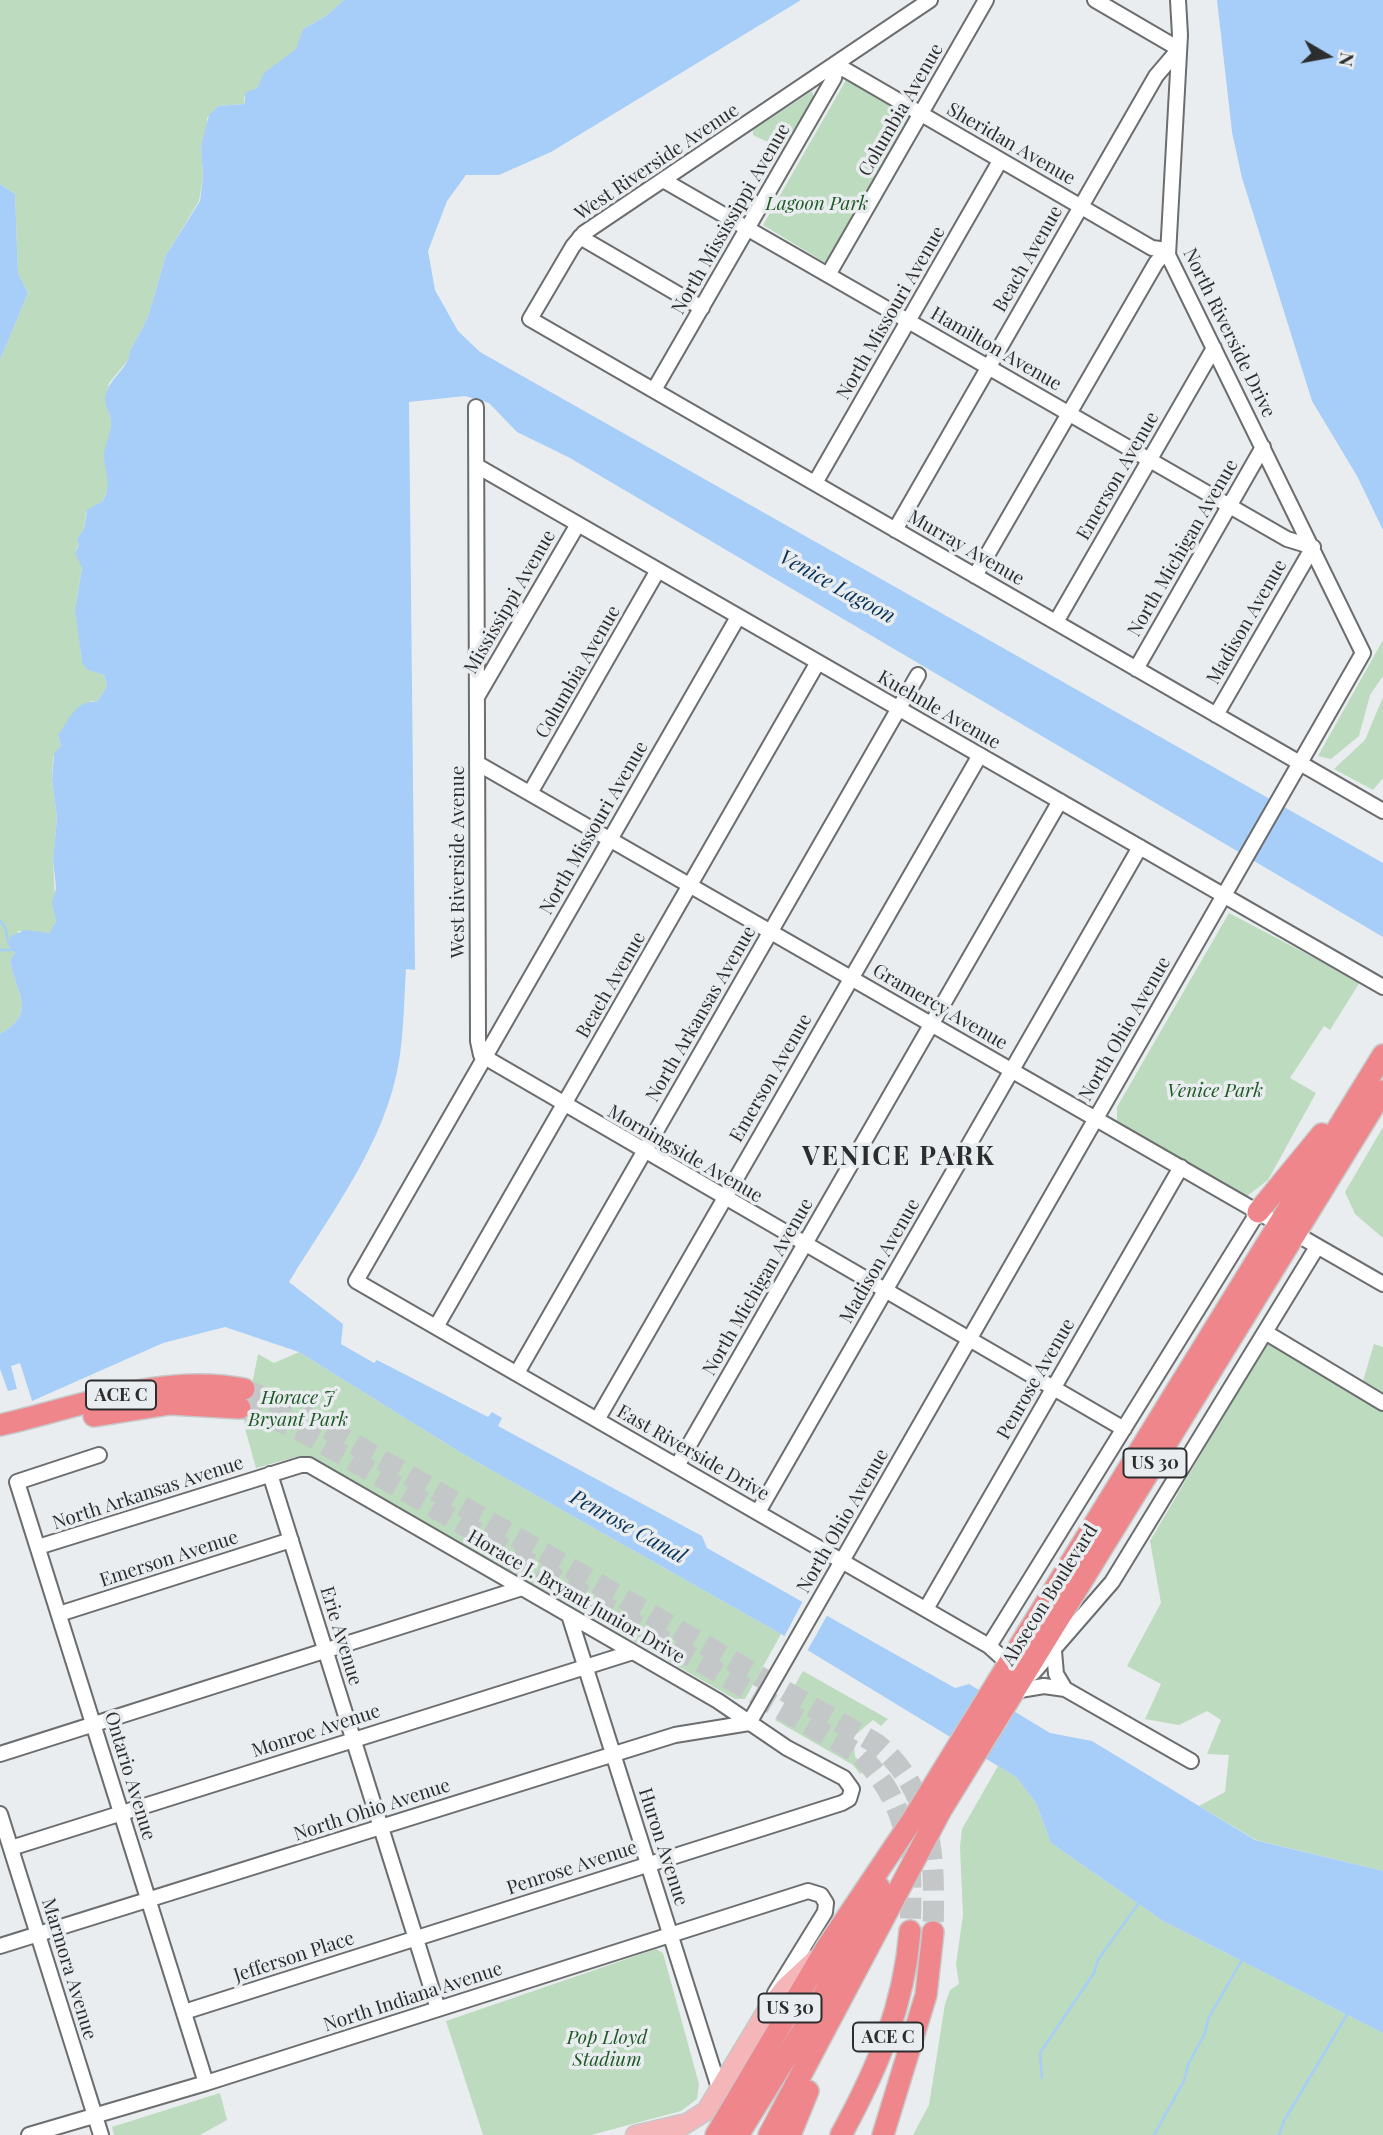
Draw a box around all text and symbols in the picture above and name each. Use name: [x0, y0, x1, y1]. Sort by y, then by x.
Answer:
north arrow: [1292, 21, 1362, 91]
street label: Columbia Avenue: [854, 39, 948, 181]
text: N: [1334, 51, 1362, 69]
street label: Sheridan Avenue: [943, 98, 1079, 190]
street label: West Riverside Avenue: [571, 99, 743, 225]
street label: North Mississippi Avenue: [667, 119, 795, 319]
park label: Lagoon Park: [766, 193, 868, 215]
street label: Beach Avenue: [988, 202, 1068, 316]
street label: North Missouri Avenue: [832, 222, 950, 404]
street label: North Riverside Drive: [1178, 245, 1280, 421]
street label: Hamilton Avenue: [926, 302, 1066, 396]
street label: Emerson Avenue: [1072, 408, 1164, 544]
street label: North Michigan Avenue: [1123, 455, 1243, 641]
street label: Murray Avenue: [904, 505, 1028, 591]
street label: Mississippi Avenue: [460, 526, 560, 678]
water label: Venice Lagoon: [775, 545, 899, 629]
street label: Madison Avenue: [1202, 556, 1292, 688]
street label: Columbia Avenue: [531, 601, 625, 743]
street label: Kuehnle Avenue: [874, 666, 1004, 754]
street label: North Missouri Avenue: [535, 737, 653, 919]
street label: West Riverside Avenue: [447, 766, 469, 958]
street label: North Arkansas Avenue: [641, 922, 761, 1106]
street label: Beach Avenue: [571, 928, 651, 1042]
street label: North Ohio Avenue: [1074, 953, 1176, 1105]
street label: Gramercy Avenue: [868, 959, 1012, 1055]
street label: Emerson Avenue: [725, 1010, 817, 1146]
park label: Venice Park: [1167, 1080, 1263, 1102]
street label: Morningside Avenue: [603, 1100, 767, 1208]
district label: VENICE PARK: [804, 1141, 994, 1173]
street label: North Michigan Avenue: [698, 1194, 818, 1380]
street label: Madison Avenue: [835, 1195, 925, 1327]
street label: Penrose Avenue: [992, 1314, 1080, 1444]
road number: ACE C: [86, 1380, 156, 1410]
park label: Horace J Bryant Park: [248, 1387, 348, 1431]
street label: East Riverside Drive: [613, 1400, 773, 1506]
street label: North Ohio Avenue: [792, 1445, 894, 1597]
road number: US 30: [1124, 1448, 1186, 1478]
street label: North Arkansas Avenue: [50, 1451, 246, 1535]
water label: Penrose Canal: [566, 1485, 690, 1569]
street label: Absecon Boulevard: [997, 1520, 1103, 1670]
street label: Horace J. Bryant Junior Drive: [463, 1525, 689, 1669]
street label: Emerson Avenue: [97, 1526, 241, 1592]
street label: Erie Avenue: [315, 1584, 367, 1688]
street label: Monroe Avenue: [249, 1700, 383, 1762]
street label: Ontario Avenue: [100, 1709, 160, 1843]
street label: North Ohio Avenue: [291, 1774, 453, 1846]
street label: Huron Avenue: [633, 1785, 693, 1909]
street label: Penrose Avenue: [504, 1836, 640, 1900]
street label: Marmora Avenue: [37, 1895, 101, 2043]
street label: Jefferson Place: [231, 1927, 357, 1987]
street label: North Indiana Avenue: [321, 1957, 505, 2037]
road number: US 30: [758, 1994, 822, 2022]
road number: ACE C: [853, 2022, 923, 2052]
park label: Pop Lloyd Stadium: [567, 2027, 647, 2071]

